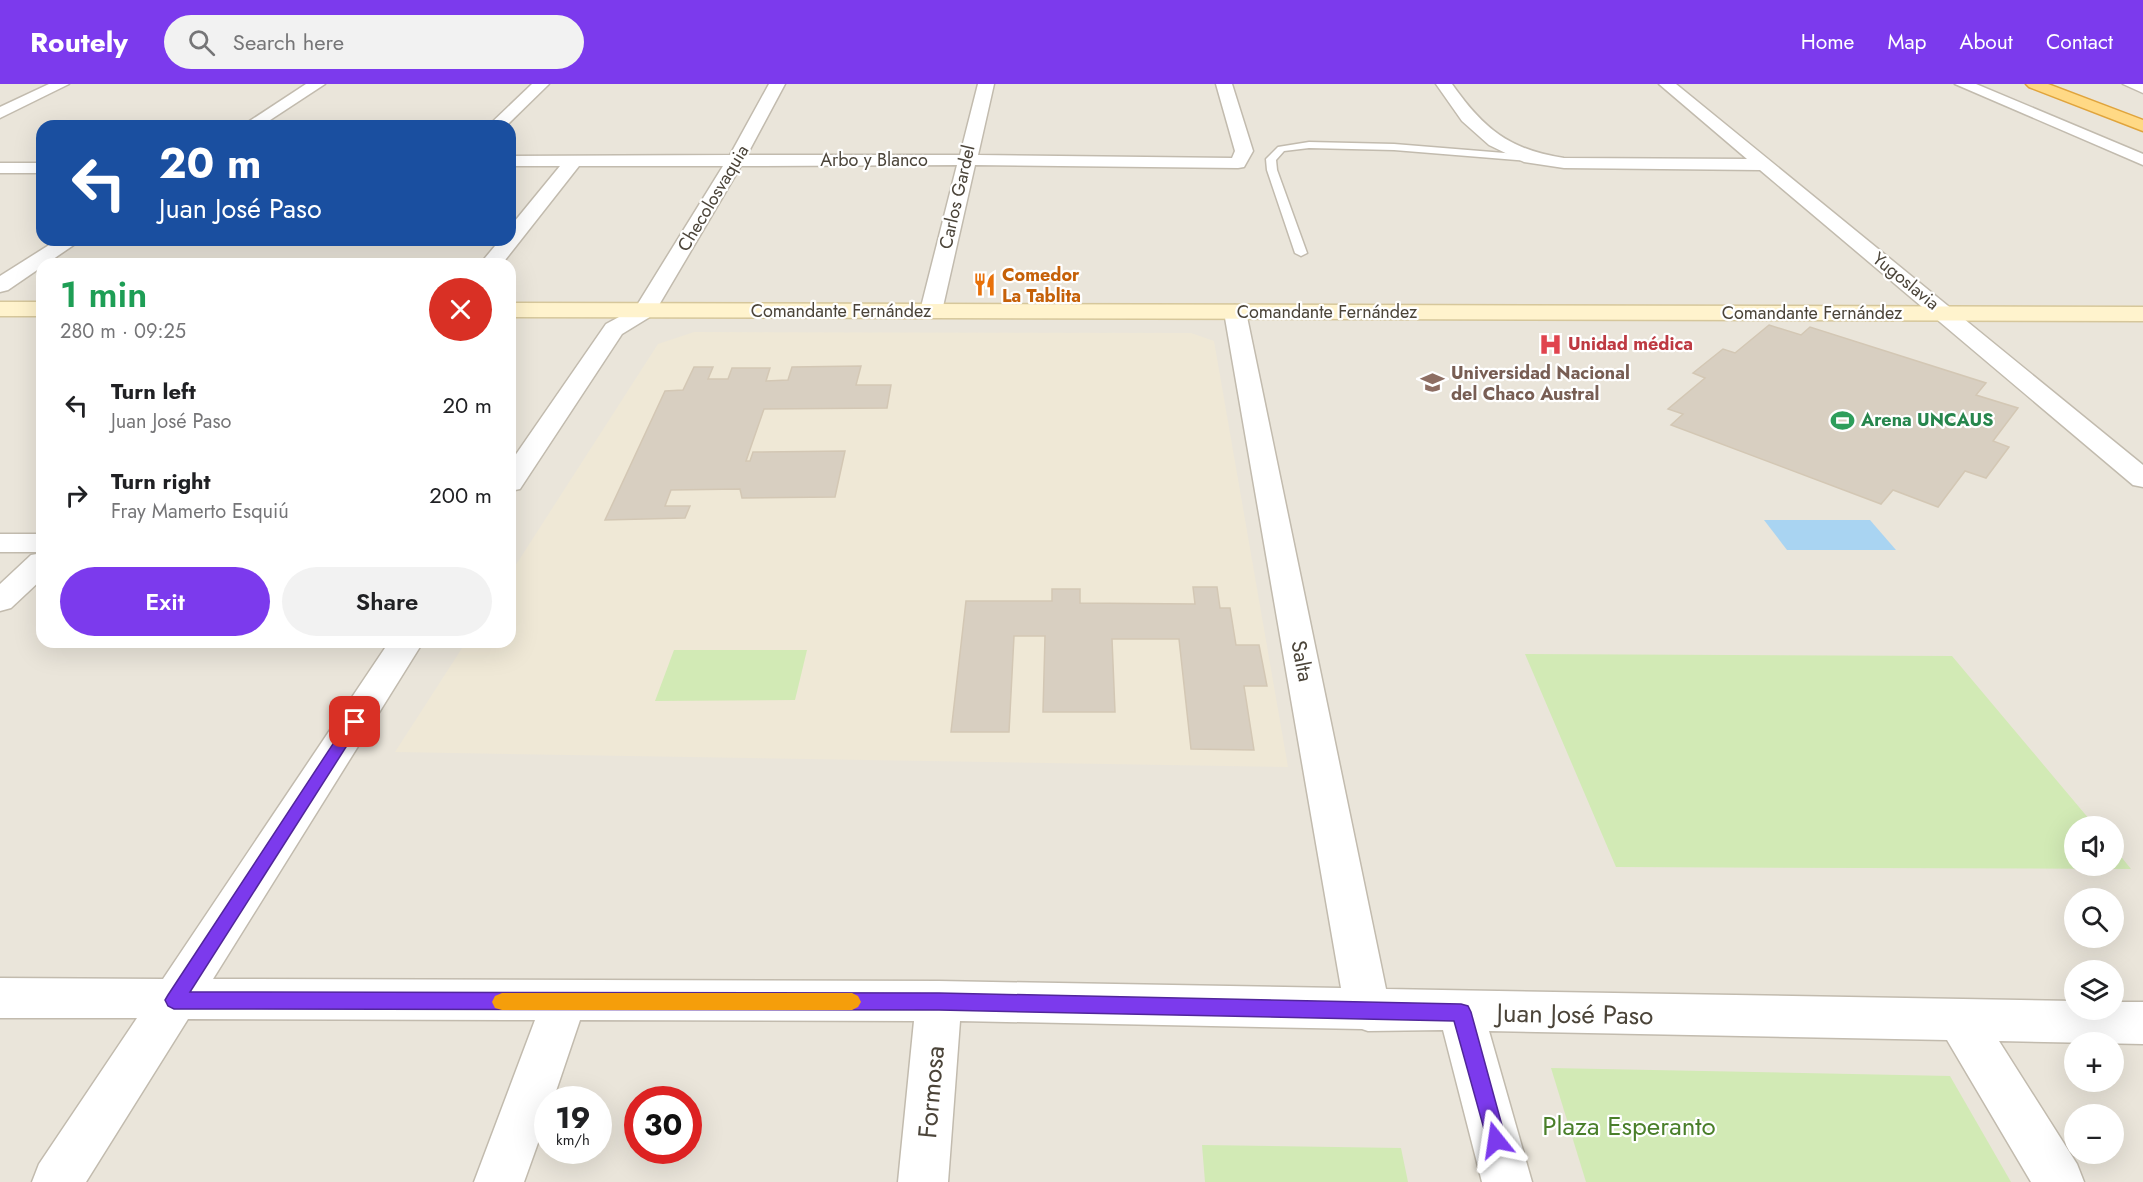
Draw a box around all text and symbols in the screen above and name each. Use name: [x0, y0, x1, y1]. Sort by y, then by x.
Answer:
search box: [164, 15, 584, 69]
text: Routely: [30, 22, 128, 63]
icon: search: [185, 26, 218, 59]
text: Search here: [233, 26, 344, 58]
text: Home: [1801, 27, 1854, 57]
text: Map: [1887, 27, 1927, 57]
text: About: [1960, 27, 2013, 57]
text: Contact: [2046, 27, 2113, 57]
text: 20 m: [159, 133, 261, 194]
street label: Checolosvaquia: [671, 140, 755, 256]
street label: Carlos Gardel: [932, 142, 982, 252]
icon: left: [60, 144, 138, 222]
street label: Arbo y Blanco: [820, 147, 928, 173]
text: Juan José Paso: [159, 189, 322, 228]
street label: Yugoslavia: [1867, 246, 1945, 316]
place label: Comedor La Tablita: [1002, 262, 1081, 309]
text: 1 min: [60, 268, 147, 320]
restaurant icon: Comedor La Tablita: [971, 272, 997, 298]
button: close: [429, 278, 492, 341]
street label: Comandante Fernández: [751, 298, 932, 324]
street label: Comandante Fernández: [1237, 299, 1418, 325]
street label: Comandante Fernández: [1722, 300, 1903, 326]
text: 280 m · 09:25: [60, 317, 186, 346]
hospital icon: Unidad médica: [1537, 331, 1563, 357]
place label: Unidad médica: [1568, 331, 1693, 357]
place label: Universidad Nacional del Chaco Austral: [1451, 360, 1630, 407]
school or university icon: Universidad Nacional del Chaco Austral: [1420, 370, 1446, 396]
text: Turn left: [111, 375, 196, 407]
icon: left: [60, 389, 93, 422]
text: 20 m: [443, 389, 492, 421]
text: Juan José Paso: [111, 407, 231, 436]
sports icon: Arena UNCAUS: [1830, 407, 1856, 433]
place label: Arena UNCAUS: [1860, 407, 1993, 433]
text: Turn right: [111, 465, 211, 497]
icon: right: [60, 479, 93, 512]
text: 200 m: [429, 479, 492, 511]
text: Fray Mamerto Esquiú: [111, 497, 289, 526]
button: Exit: [60, 567, 270, 636]
button: Share: [282, 567, 492, 636]
street label: Salta: [1283, 638, 1321, 684]
pin: [329, 696, 380, 747]
icon: arrive: [338, 705, 371, 738]
map controls: [2064, 816, 2124, 1164]
button: sound: [2064, 816, 2124, 876]
button: search: [2064, 888, 2124, 948]
button: layers: [2064, 960, 2124, 1020]
street label: Juan José Paso: [1493, 994, 1654, 1034]
button: +: [2064, 1032, 2124, 1092]
street label: Formosa: [908, 1044, 954, 1140]
speed limit sign: 30: [624, 1086, 702, 1164]
text: 19: [555, 1096, 591, 1139]
button: −: [2064, 1104, 2124, 1164]
park label: Plaza Esperanto: [1542, 1107, 1716, 1145]
position arrow: [1464, 1108, 1528, 1172]
text: km/h: [556, 1129, 590, 1151]

